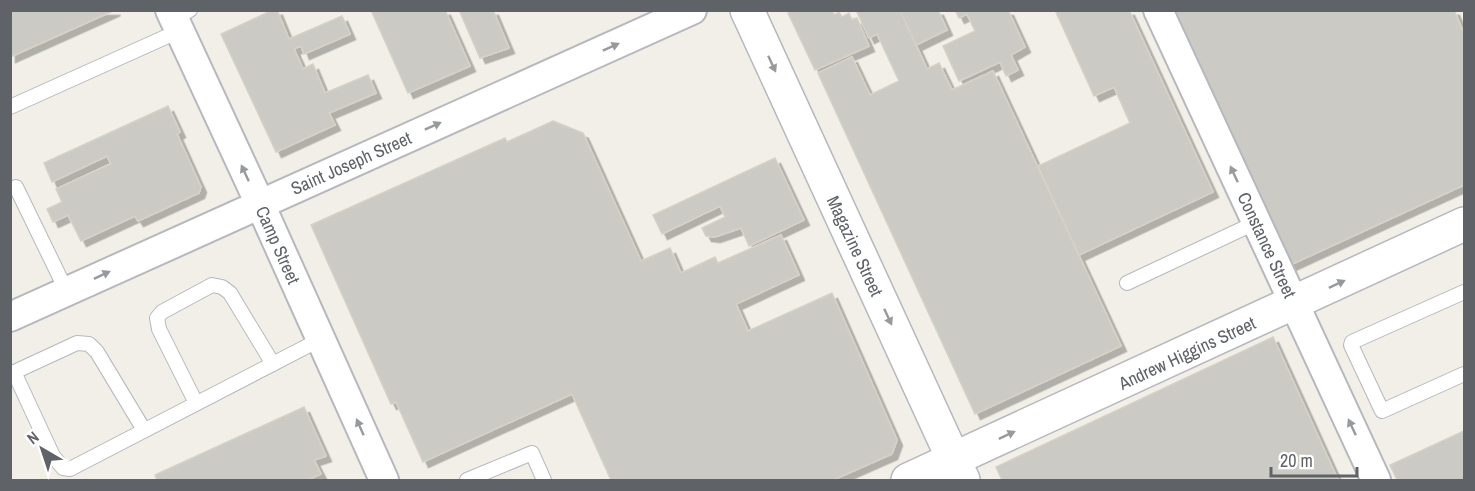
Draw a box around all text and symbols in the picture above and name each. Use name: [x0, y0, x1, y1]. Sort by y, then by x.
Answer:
one-way arrow: [602, 42, 619, 51]
one-way arrow: [767, 55, 777, 73]
one-way arrow: [424, 122, 441, 131]
street label: Saint Joseph Street: [287, 125, 415, 201]
one-way arrow: [241, 164, 250, 181]
one-way arrow: [1230, 166, 1239, 183]
street label: Constance Street: [1232, 188, 1302, 302]
street label: Magazine Street: [821, 192, 889, 300]
street label: Camp Street: [250, 202, 306, 288]
one-way arrow: [93, 271, 110, 280]
one-way arrow: [1328, 279, 1345, 288]
one-way arrow: [884, 309, 893, 326]
street label: Andrew Higgins Street: [1114, 310, 1260, 396]
north arrow: [12, 419, 72, 479]
one-way arrow: [356, 419, 365, 436]
one-way arrow: [1347, 419, 1356, 436]
text: N: [22, 426, 43, 449]
one-way arrow: [998, 431, 1015, 440]
scale bar: [1271, 440, 1356, 478]
text: 20 m: [1280, 448, 1313, 473]

